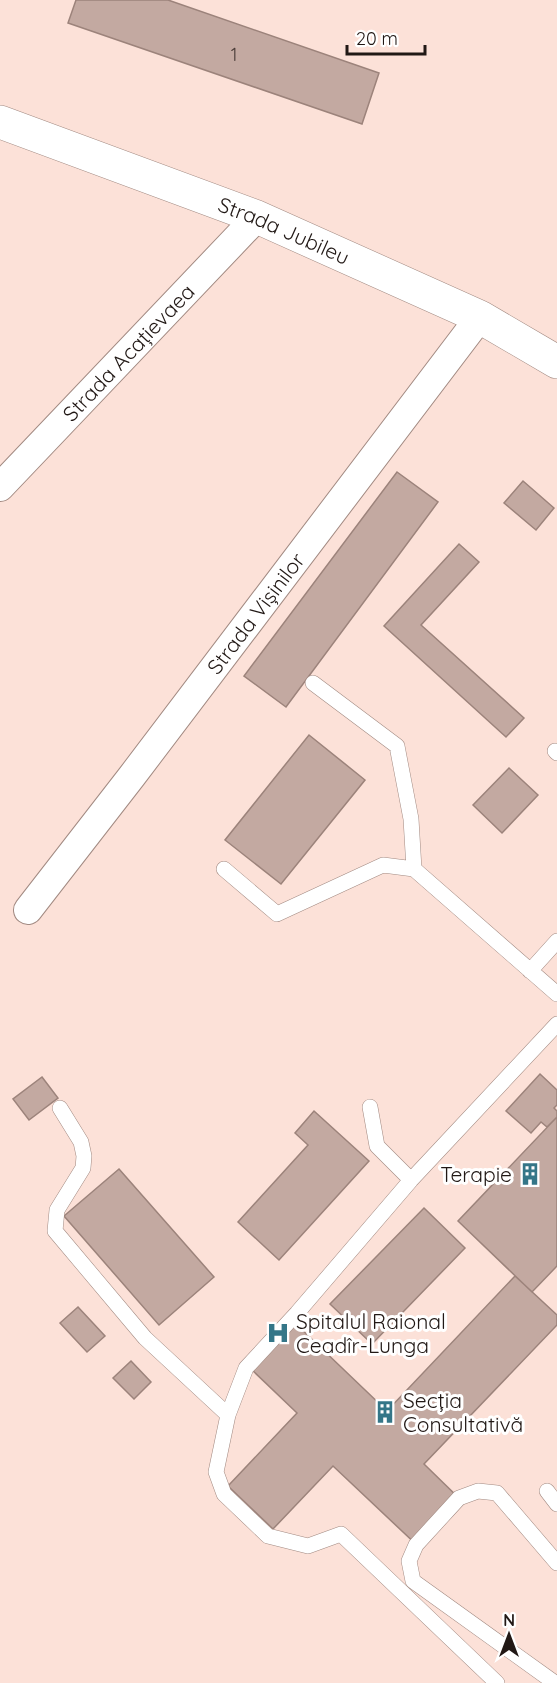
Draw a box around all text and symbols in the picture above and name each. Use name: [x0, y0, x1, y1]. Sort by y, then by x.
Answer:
scale bar: [347, 18, 425, 56]
text: 20 m: [356, 27, 398, 50]
house number: 1: [231, 43, 237, 66]
street label: Strada Jubileu: [215, 191, 354, 270]
street label: Strada Acațievaea: [57, 278, 200, 426]
street label: Strada Vișinilor: [201, 547, 310, 679]
place label: Terapie: [440, 1161, 512, 1187]
building icon: Terapie: [517, 1161, 543, 1187]
place label: Spitalul Raional Ceadîr-Lunga: [296, 1308, 446, 1358]
hospital icon: Spitalul Raional Ceadîr-Lunga: [265, 1320, 291, 1346]
place label: Secția Consultativă: [403, 1387, 523, 1437]
building icon: Secția Consultativă: [372, 1399, 398, 1425]
north arrow: [479, 1605, 539, 1665]
text: N: [503, 1610, 515, 1630]

